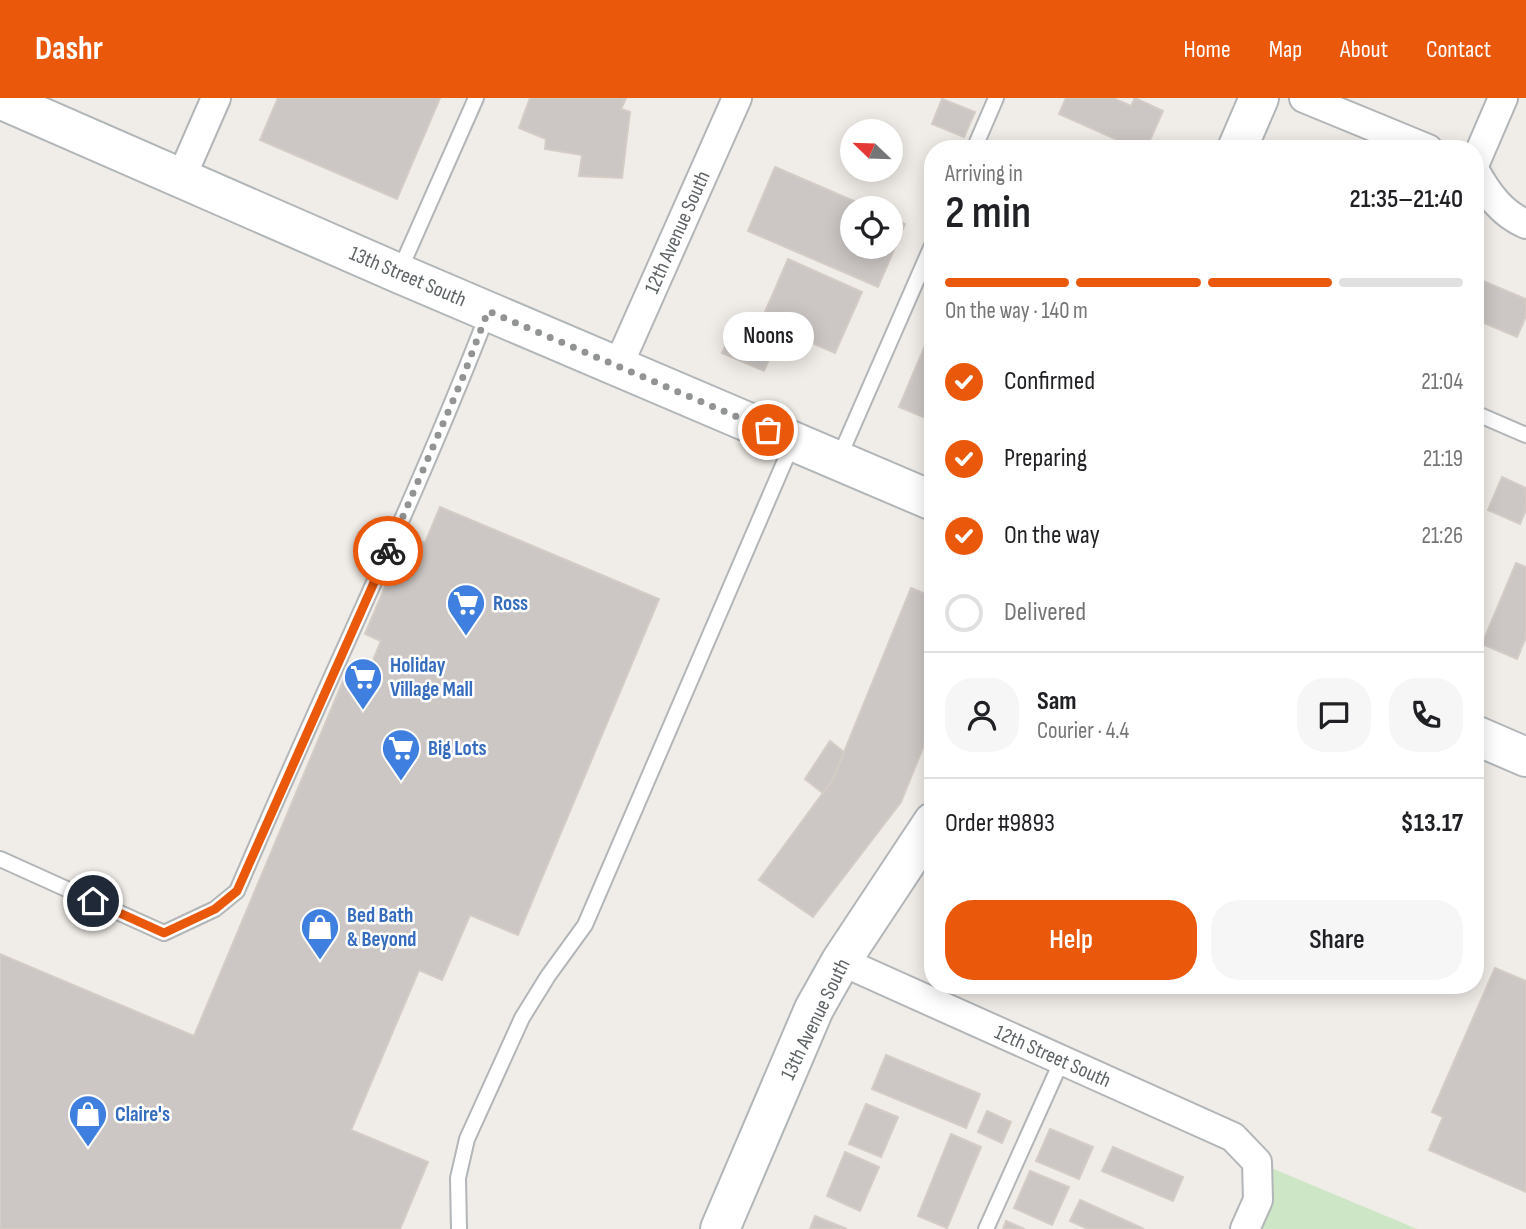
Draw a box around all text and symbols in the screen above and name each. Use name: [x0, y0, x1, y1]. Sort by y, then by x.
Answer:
text: Dashr: [35, 29, 103, 69]
text: Home: [1183, 35, 1231, 64]
text: Map: [1269, 35, 1302, 64]
text: About: [1340, 35, 1388, 64]
text: Contact: [1426, 35, 1491, 64]
north arrow: [840, 119, 903, 182]
map controls: [840, 119, 903, 259]
text: Arriving in: [945, 160, 1023, 188]
street label: 12th Avenue South: [639, 167, 716, 297]
text: 21:35–21:40: [1350, 184, 1463, 215]
text: 2 min: [945, 186, 1031, 241]
button: locate: [840, 196, 903, 259]
street label: 13th Street South: [346, 241, 470, 312]
text: On the way · 140 m: [945, 297, 1088, 325]
callout: Noons: [722, 311, 814, 360]
text: Noons: [743, 322, 794, 350]
icon: check: [945, 363, 983, 401]
text: Confirmed: [1004, 366, 1095, 397]
text: 21:04: [1421, 368, 1463, 396]
pin: [738, 400, 798, 460]
icon: bag: [749, 411, 787, 449]
icon: check: [945, 440, 983, 478]
text: Preparing: [1004, 443, 1087, 474]
text: 21:19: [1423, 445, 1463, 473]
courier: [353, 516, 423, 586]
icon: check: [945, 517, 983, 555]
text: On the way: [1004, 520, 1100, 551]
text: 21:26: [1422, 522, 1463, 550]
icon: bike: [369, 532, 407, 570]
supermarket icon: Ross: [445, 582, 487, 637]
place label: Ross: [493, 591, 528, 616]
text: Delivered: [1004, 597, 1086, 628]
place label: Holiday Village Mall: [390, 653, 473, 702]
supermarket icon: Holiday Village Mall: [342, 656, 384, 711]
button: person: [945, 678, 1019, 752]
button: chat: [1297, 678, 1371, 752]
button: phone: [1389, 678, 1463, 752]
text: Sam: [1037, 686, 1077, 717]
text: Courier · 4.4: [1037, 717, 1129, 745]
supermarket icon: Big Lots: [380, 727, 422, 782]
place label: Big Lots: [428, 736, 487, 761]
text: Order #9893: [945, 808, 1055, 839]
text: $13.17: [1400, 808, 1463, 839]
pin: [63, 871, 123, 931]
icon: home: [74, 882, 112, 920]
button: Help: [945, 900, 1197, 980]
button: Share: [1211, 900, 1463, 980]
place label: Bed Bath & Beyond: [347, 903, 416, 952]
shop icon: Bed Bath & Beyond: [299, 906, 341, 961]
street label: 13th Avenue South: [775, 955, 855, 1084]
street label: 12th Street South: [991, 1020, 1115, 1093]
shop icon: Claire's: [67, 1093, 109, 1148]
place label: Claire's: [115, 1102, 170, 1127]

